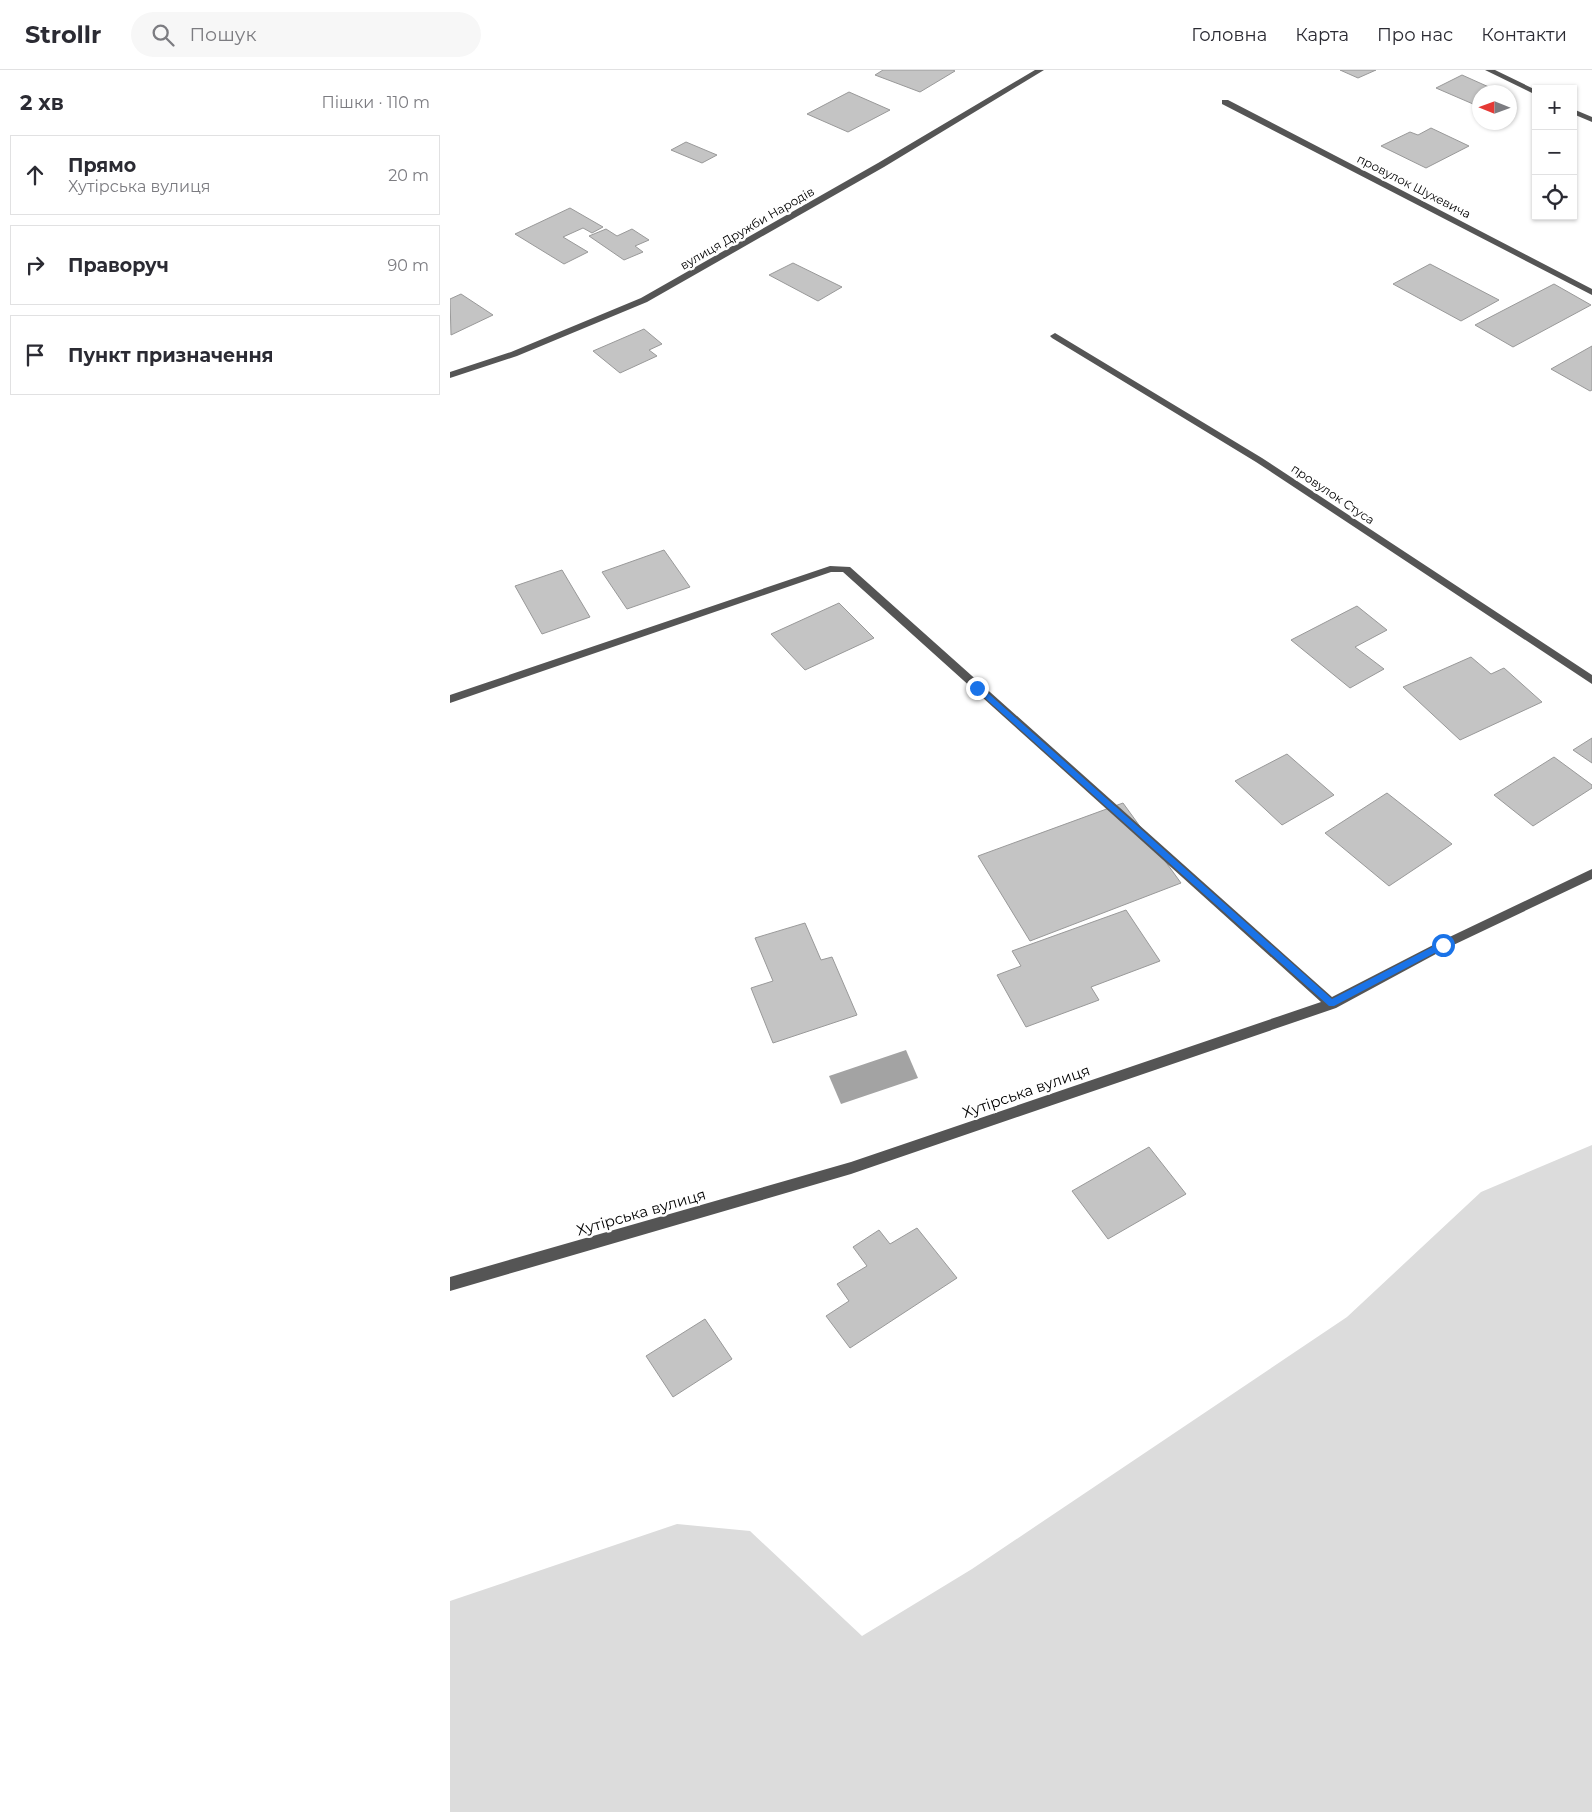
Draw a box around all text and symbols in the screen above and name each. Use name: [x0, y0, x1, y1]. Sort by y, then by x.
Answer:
search box: [131, 12, 481, 57]
text: Strollr: [25, 20, 101, 49]
icon: search: [149, 21, 177, 49]
text: Пошук: [189, 23, 256, 46]
text: Головна: [1191, 24, 1267, 46]
text: Карта: [1295, 24, 1349, 46]
text: Про нас: [1377, 24, 1453, 46]
text: Контакти: [1481, 24, 1567, 46]
north arrow: [1472, 85, 1517, 130]
map controls: [1532, 85, 1577, 220]
button: +: [1532, 85, 1577, 130]
text: 2 хв: [20, 90, 64, 115]
text: Пішки · 110 m: [322, 93, 430, 112]
button: −: [1532, 130, 1577, 175]
street label: провулок Шухевича: [1355, 151, 1473, 221]
text: Прямо: [68, 154, 136, 177]
icon: ahead: [21, 161, 49, 189]
text: 20 m: [388, 166, 429, 185]
button: locate: [1532, 175, 1577, 220]
text: Хутірська вулиця: [68, 177, 211, 196]
street label: вулиця Дружби Народів: [677, 183, 817, 273]
icon: right: [21, 251, 49, 279]
text: Праворуч: [68, 254, 169, 277]
text: 90 m: [387, 256, 429, 275]
icon: arrive: [21, 341, 49, 369]
text: Пункт призначення: [68, 344, 274, 367]
street label: провулок Стуса: [1288, 461, 1378, 527]
route end: [966, 677, 989, 700]
route start: [1432, 934, 1455, 957]
street label: Хутірська вулиця: [960, 1060, 1092, 1122]
street label: Хутірська вулиця: [574, 1184, 708, 1240]

